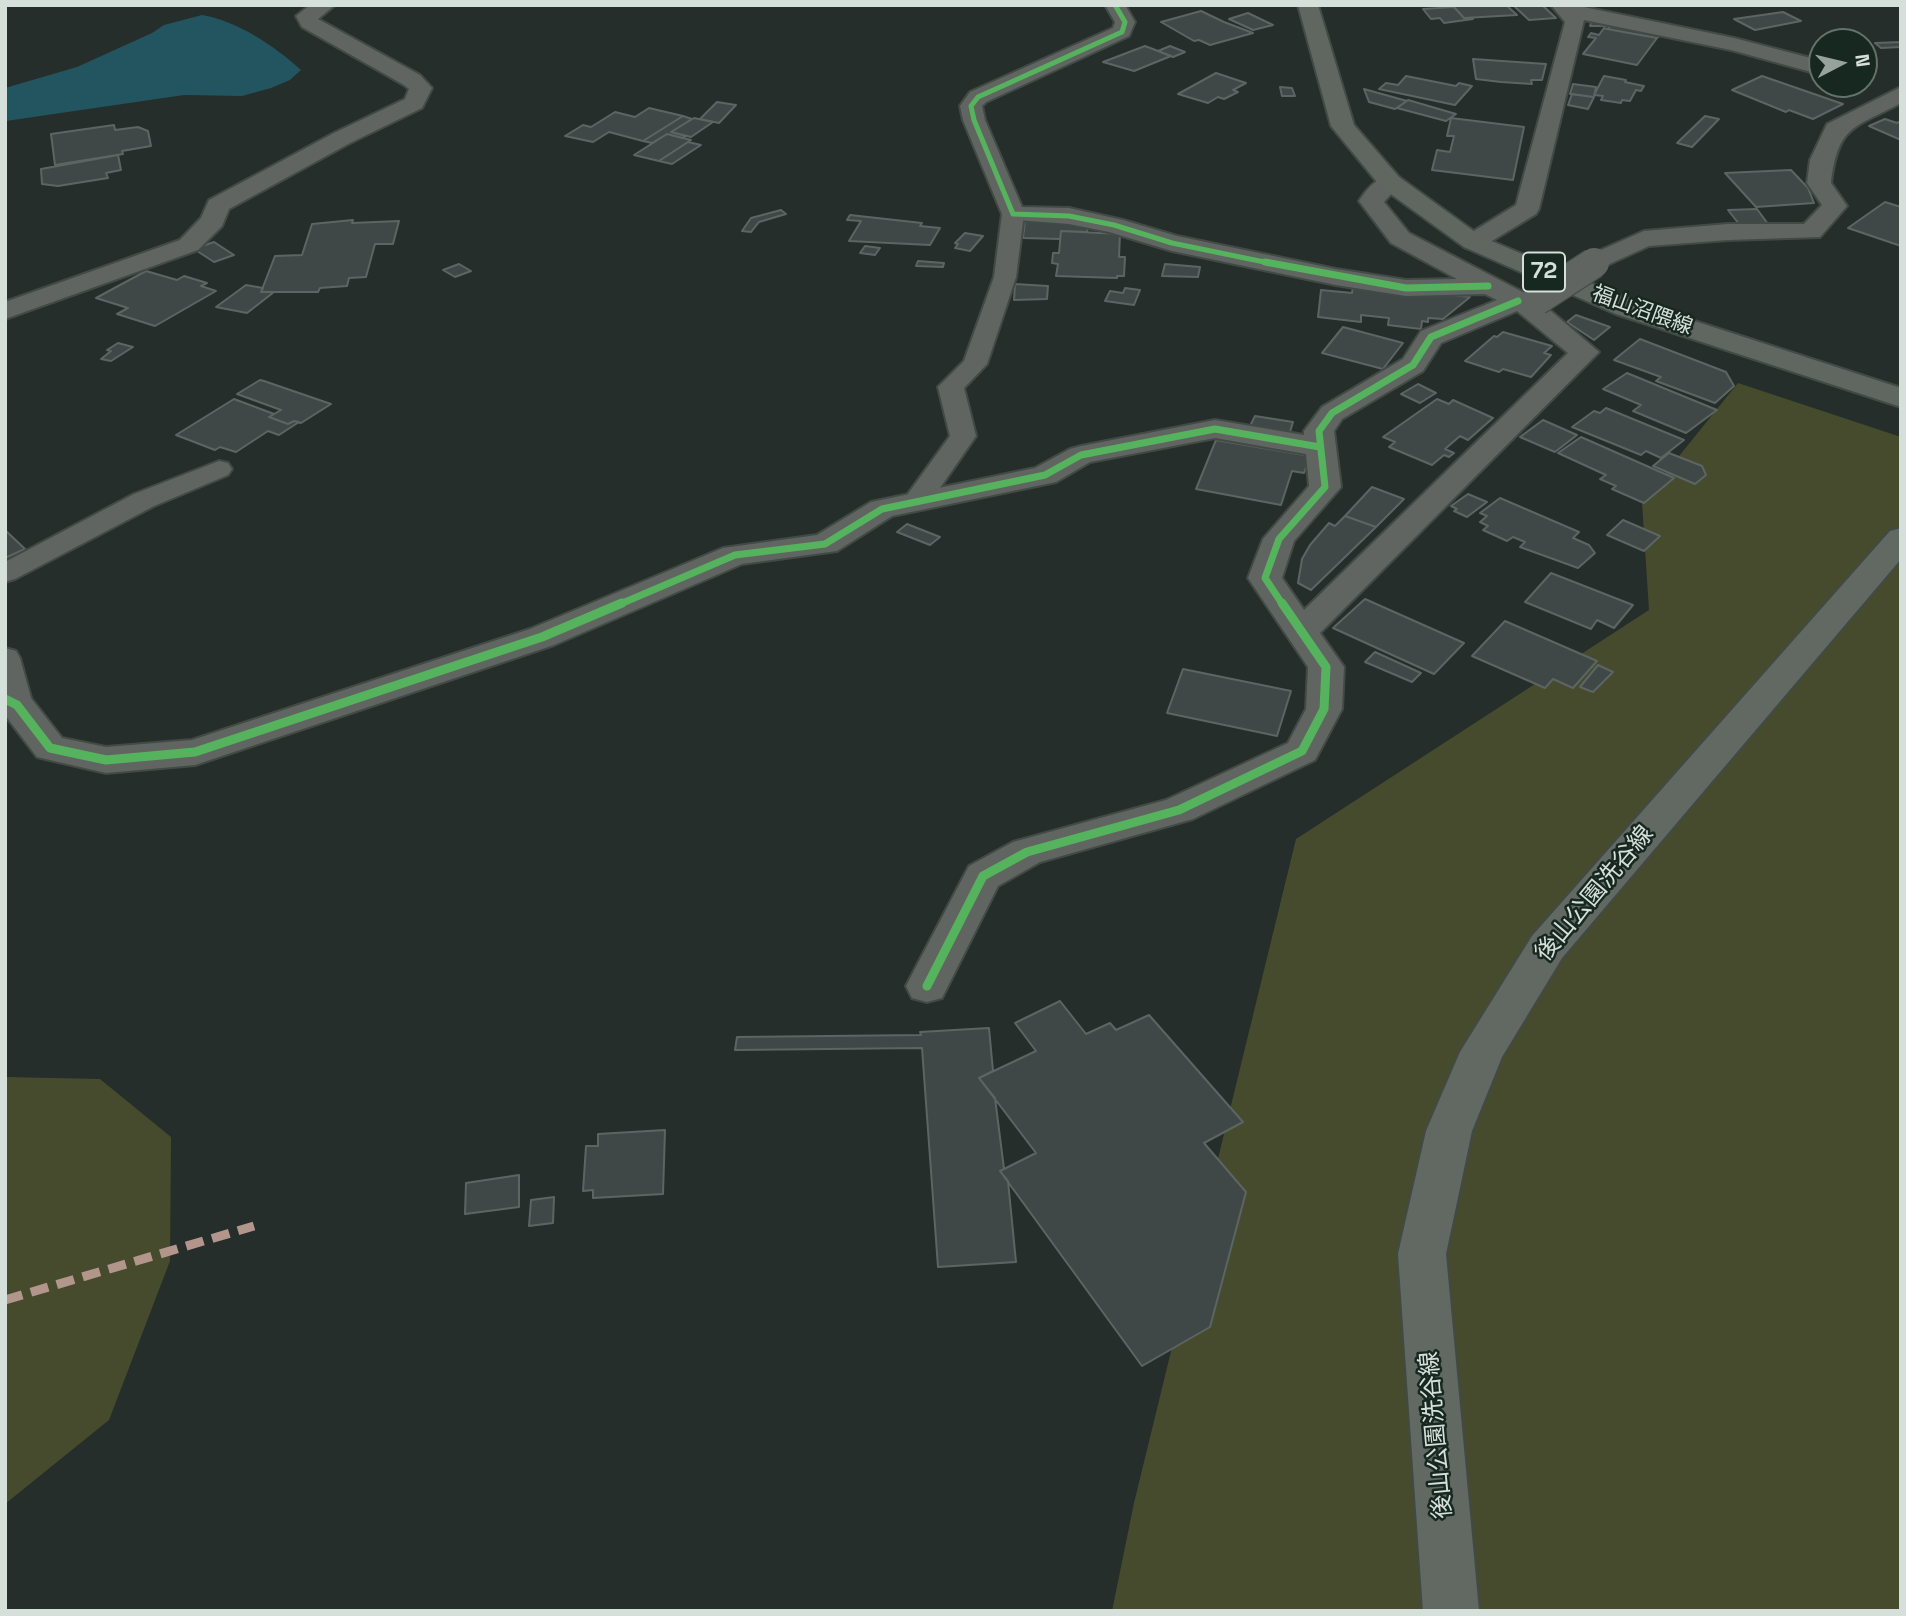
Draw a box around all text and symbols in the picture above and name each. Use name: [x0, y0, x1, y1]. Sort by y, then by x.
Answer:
north arrow: [1808, 28, 1878, 98]
text: N: [1849, 53, 1876, 68]
road number: 72: [1523, 252, 1565, 292]
street label: 福山沼隈線: [1588, 281, 1696, 341]
street label: 後山公園洗谷線: [1530, 820, 1660, 968]
street label: 後山公園洗谷線: [1415, 1350, 1459, 1520]

